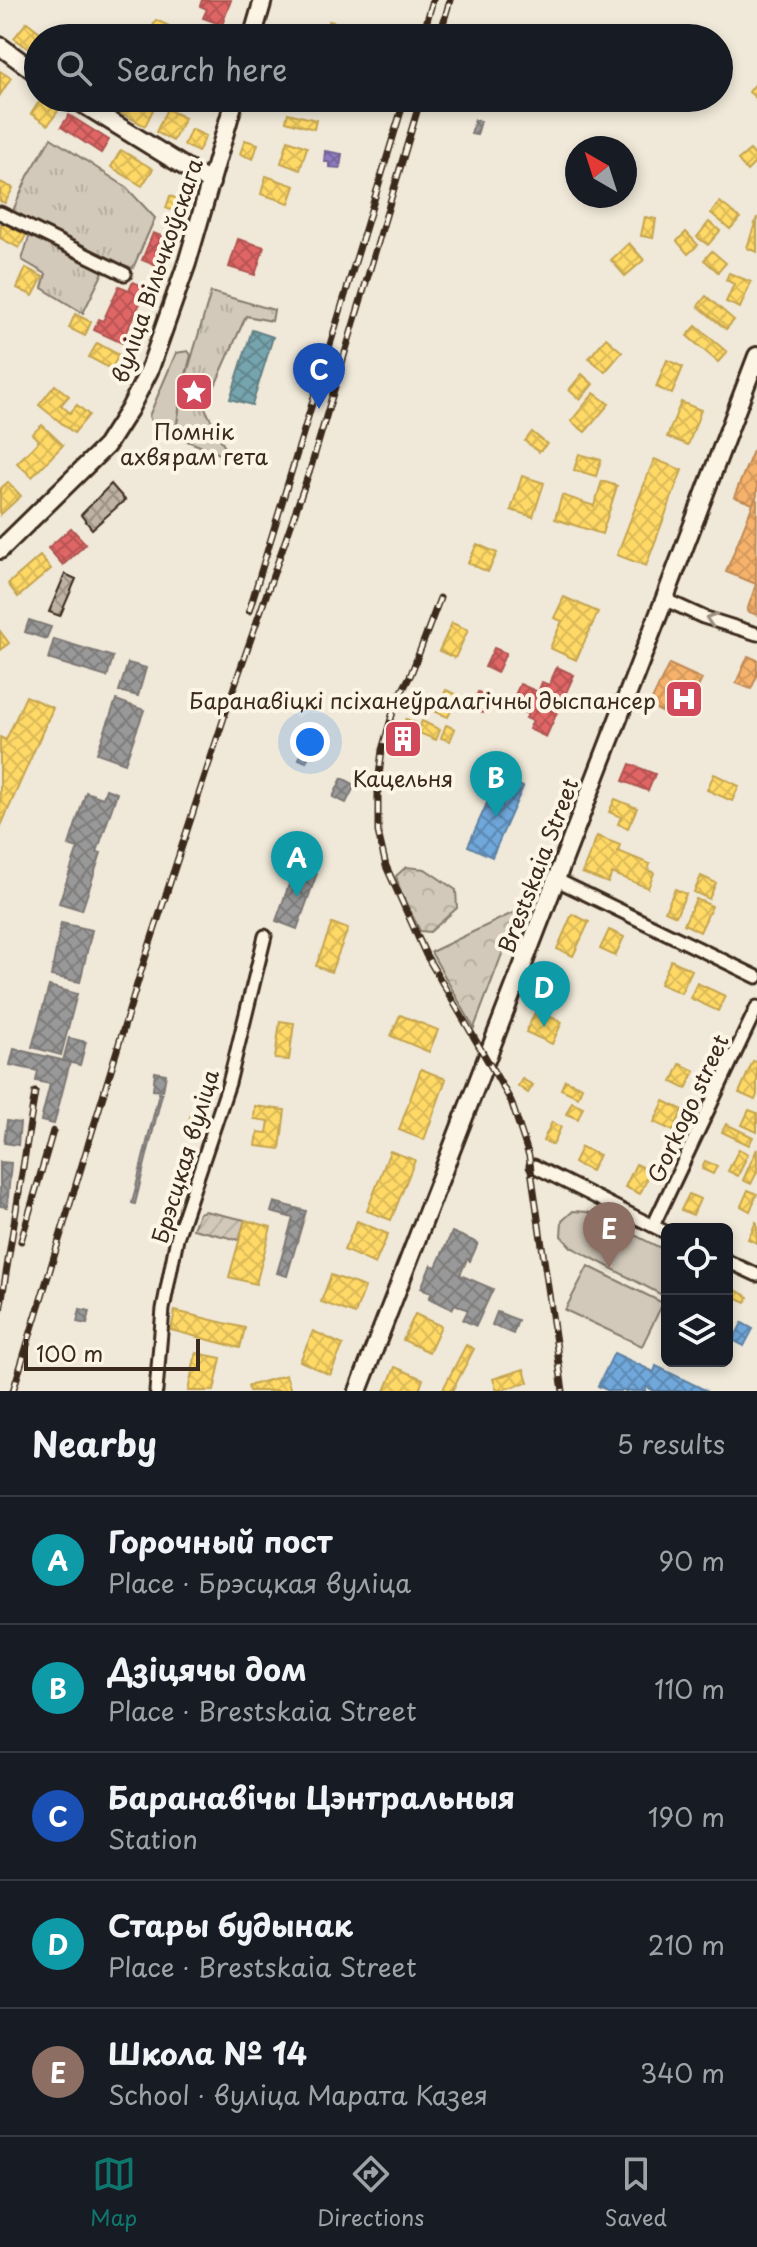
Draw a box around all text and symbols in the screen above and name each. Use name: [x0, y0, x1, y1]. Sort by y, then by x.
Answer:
search box: [24, 24, 733, 112]
icon: search: [52, 46, 96, 90]
text: Search here: [116, 46, 288, 91]
north arrow: [565, 136, 637, 208]
street label: вуліца Вільчкоўскага: [102, 153, 210, 387]
pin: C: [293, 343, 345, 409]
place icon: Помнік ахвярам гета: [173, 371, 215, 413]
place label: Помнік ахвярам гета: [120, 414, 269, 472]
one-way arrow: [704, 613, 718, 629]
hospital icon: Баранавіцкі псіханеўралагічны дыспансер: [663, 678, 705, 720]
place label: Баранавіцкі псіханеўралагічны дыспансер: [189, 683, 656, 716]
building icon: Кацельня: [382, 718, 424, 760]
your location: [290, 722, 330, 762]
pin: B: [470, 751, 522, 817]
place label: Кацельня: [353, 761, 453, 794]
street label: Brestskaia Street: [492, 774, 582, 956]
pin: A: [271, 831, 323, 897]
pin: D: [518, 961, 570, 1027]
street label: Gorkogo street: [638, 1028, 736, 1188]
street label: Брэсцкая вуліца: [142, 1065, 226, 1247]
pin: E: [583, 1202, 635, 1268]
map controls: [661, 1223, 733, 1367]
button: locate: [661, 1223, 733, 1295]
button: layers: [661, 1295, 733, 1367]
scale bar: [24, 1335, 200, 1371]
text: 100 m: [36, 1336, 103, 1369]
text: Nearby: [32, 1417, 157, 1469]
text: 5 results: [617, 1424, 725, 1463]
text: Горочный пост: [108, 1518, 332, 1563]
text: A: [48, 1541, 68, 1580]
text: 90 m: [658, 1541, 725, 1580]
text: Place · Брэсцкая вуліца: [108, 1563, 411, 1602]
text: Дзіцячы дом: [108, 1646, 307, 1691]
text: B: [49, 1669, 67, 1708]
text: 110 m: [654, 1669, 725, 1708]
text: Place · Brestskaia Street: [108, 1691, 417, 1730]
text: Баранавічы Цэнтральныя: [108, 1774, 515, 1819]
text: C: [48, 1797, 68, 1836]
text: 190 m: [648, 1797, 725, 1836]
text: Station: [108, 1819, 198, 1858]
text: Стары будынак: [108, 1902, 353, 1947]
text: D: [48, 1925, 68, 1964]
text: 210 m: [648, 1925, 725, 1964]
text: Place · Brestskaia Street: [108, 1947, 417, 1986]
text: Школа № 14: [108, 2030, 307, 2075]
text: E: [50, 2053, 66, 2092]
text: 340 m: [640, 2053, 725, 2092]
text: School · вуліца Марата Казея: [108, 2075, 488, 2114]
tab: Map: [90, 2152, 137, 2233]
tab: Directions: [317, 2152, 424, 2233]
tab: Saved: [604, 2152, 667, 2233]

